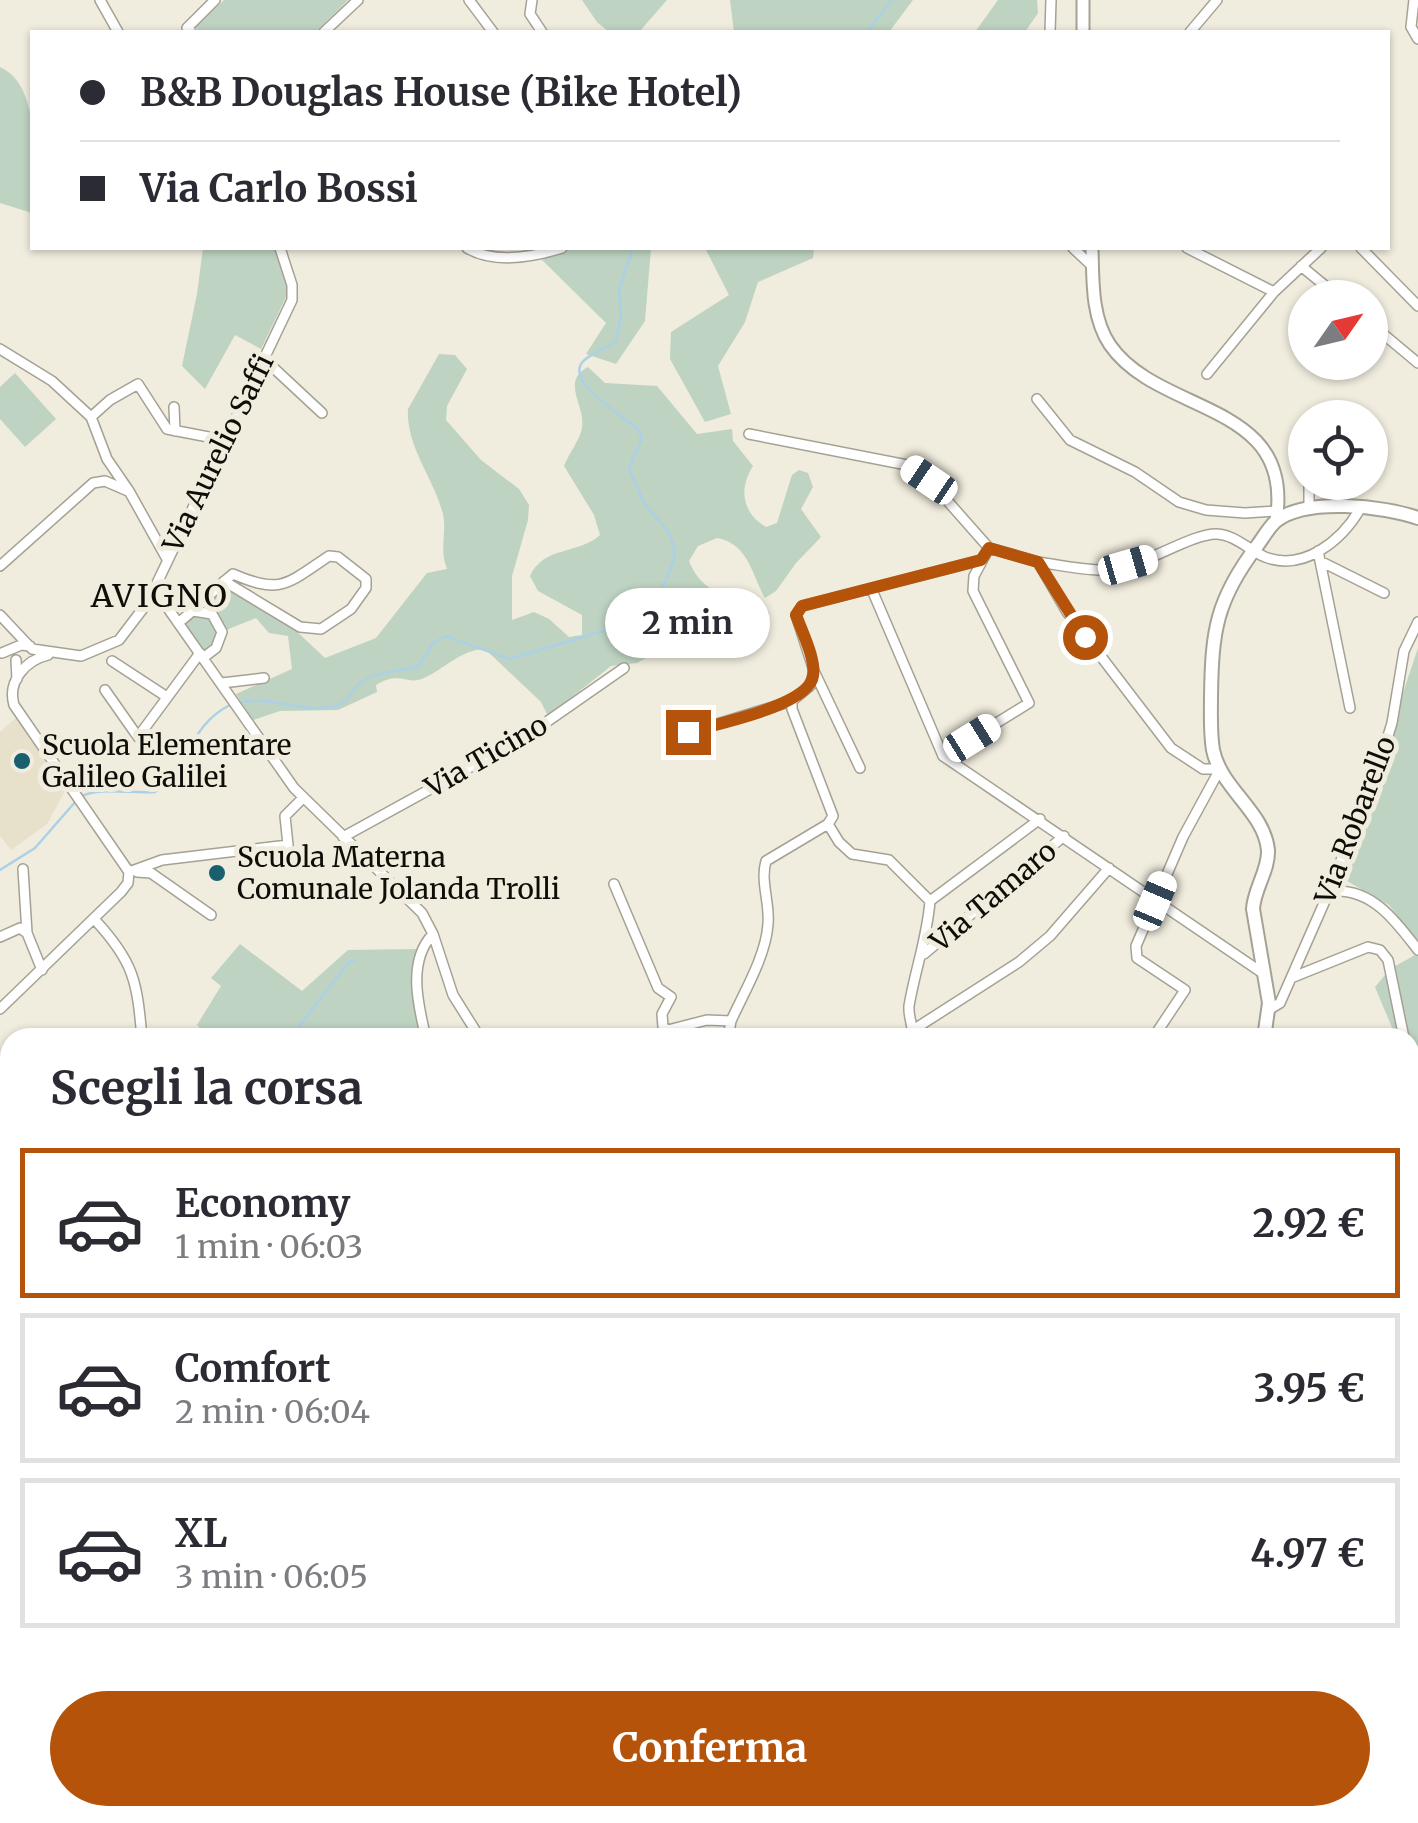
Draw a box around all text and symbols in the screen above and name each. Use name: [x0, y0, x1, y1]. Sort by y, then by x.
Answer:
text: B&B Douglas House (Bike Hotel): [140, 69, 742, 116]
text: Via Carlo Bossi: [140, 165, 418, 212]
north arrow: [1288, 280, 1388, 380]
map controls: [1288, 280, 1388, 500]
street label: Via Aurelio Saffi: [154, 348, 281, 559]
button: locate: [1288, 400, 1388, 500]
car: [896, 451, 962, 509]
car: [1095, 542, 1161, 588]
district label: AVIGNO: [90, 576, 229, 616]
callout: 2 min: [606, 587, 770, 657]
text: 2 min: [642, 603, 733, 643]
route start: [1063, 615, 1108, 660]
street label: Via Ticino: [417, 707, 554, 806]
car: [939, 709, 1005, 767]
route end: [666, 710, 711, 755]
place label: Scuola Elementare Galileo Galilei: [42, 727, 291, 795]
street label: Via Robarello: [1306, 731, 1404, 910]
marker: Scuola Elementare Galileo Galilei: [11, 750, 33, 772]
street label: Via Tamaro: [922, 833, 1064, 960]
place label: Scuola Materna Comunale Jolanda Trolli: [237, 839, 560, 907]
marker: Scuola Materna Comunale Jolanda Trolli: [206, 862, 228, 884]
car: [1129, 868, 1181, 934]
text: Scegli la corsa: [50, 1060, 363, 1116]
icon: car: [55, 1178, 145, 1268]
text: Economy: [175, 1180, 350, 1227]
text: 2.92 €: [1253, 1200, 1365, 1247]
text: 1 min · 06:03: [175, 1227, 363, 1267]
icon: car: [55, 1343, 145, 1433]
text: Comfort: [175, 1345, 331, 1392]
text: 3.95 €: [1254, 1365, 1365, 1412]
text: 2 min · 06:04: [175, 1392, 370, 1432]
icon: car: [55, 1508, 145, 1598]
text: XL: [175, 1510, 227, 1557]
text: 4.97 €: [1250, 1530, 1365, 1577]
text: 3 min · 06:05: [175, 1557, 368, 1597]
button: Conferma: [50, 1691, 1370, 1806]

